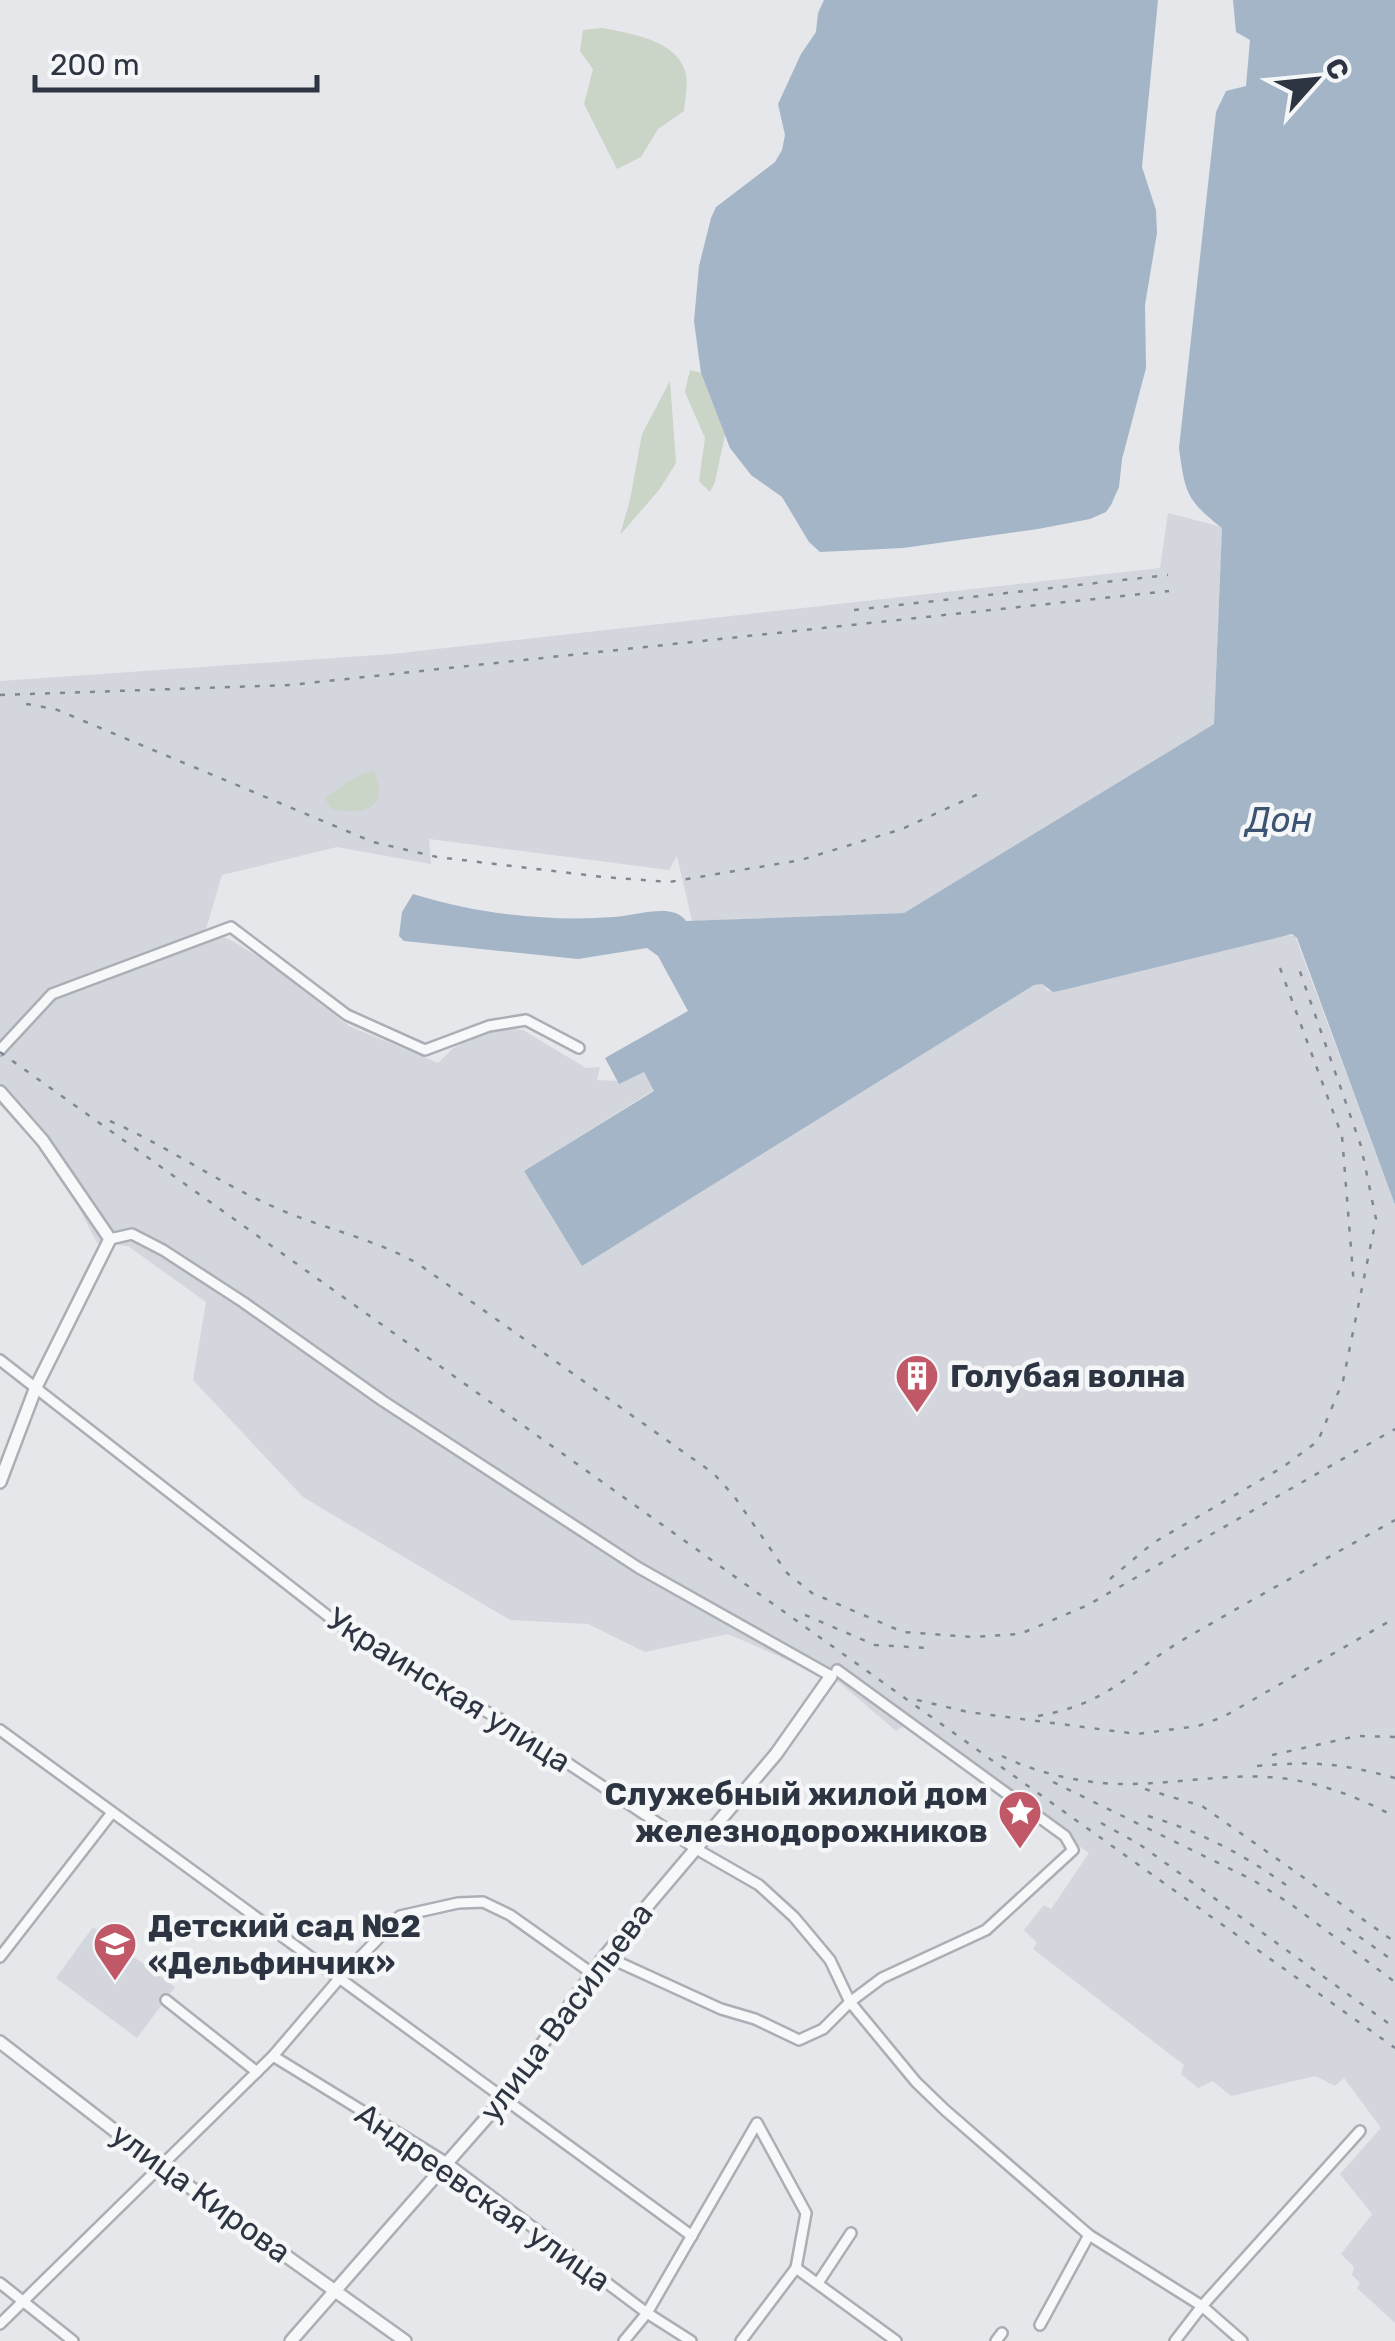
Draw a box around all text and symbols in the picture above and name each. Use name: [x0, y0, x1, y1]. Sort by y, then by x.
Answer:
scale bar: [35, 30, 318, 92]
north arrow: [1265, 30, 1365, 130]
text: 200 m: [50, 47, 140, 83]
text: С: [1318, 53, 1356, 85]
water label: Дон: [1243, 799, 1312, 841]
building icon: Голубая волна: [894, 1353, 940, 1414]
place label: Голубая волна: [950, 1357, 1186, 1395]
street label: Украинская улица: [320, 1600, 578, 1780]
place label: Служебный жилой дом железнодорожников: [605, 1775, 988, 1850]
place icon: Служебный жилой дом железнодорожников: [997, 1789, 1043, 1850]
street label: улица Васильева: [471, 1895, 661, 2129]
place label: Детский сад №2 «Дельфинчик»: [148, 1907, 421, 1982]
school or university icon: Детский сад №2 «Дельфинчик»: [92, 1921, 138, 1982]
street label: Андреевская улица: [348, 2095, 618, 2299]
street label: улица Кирова: [104, 2115, 298, 2271]

